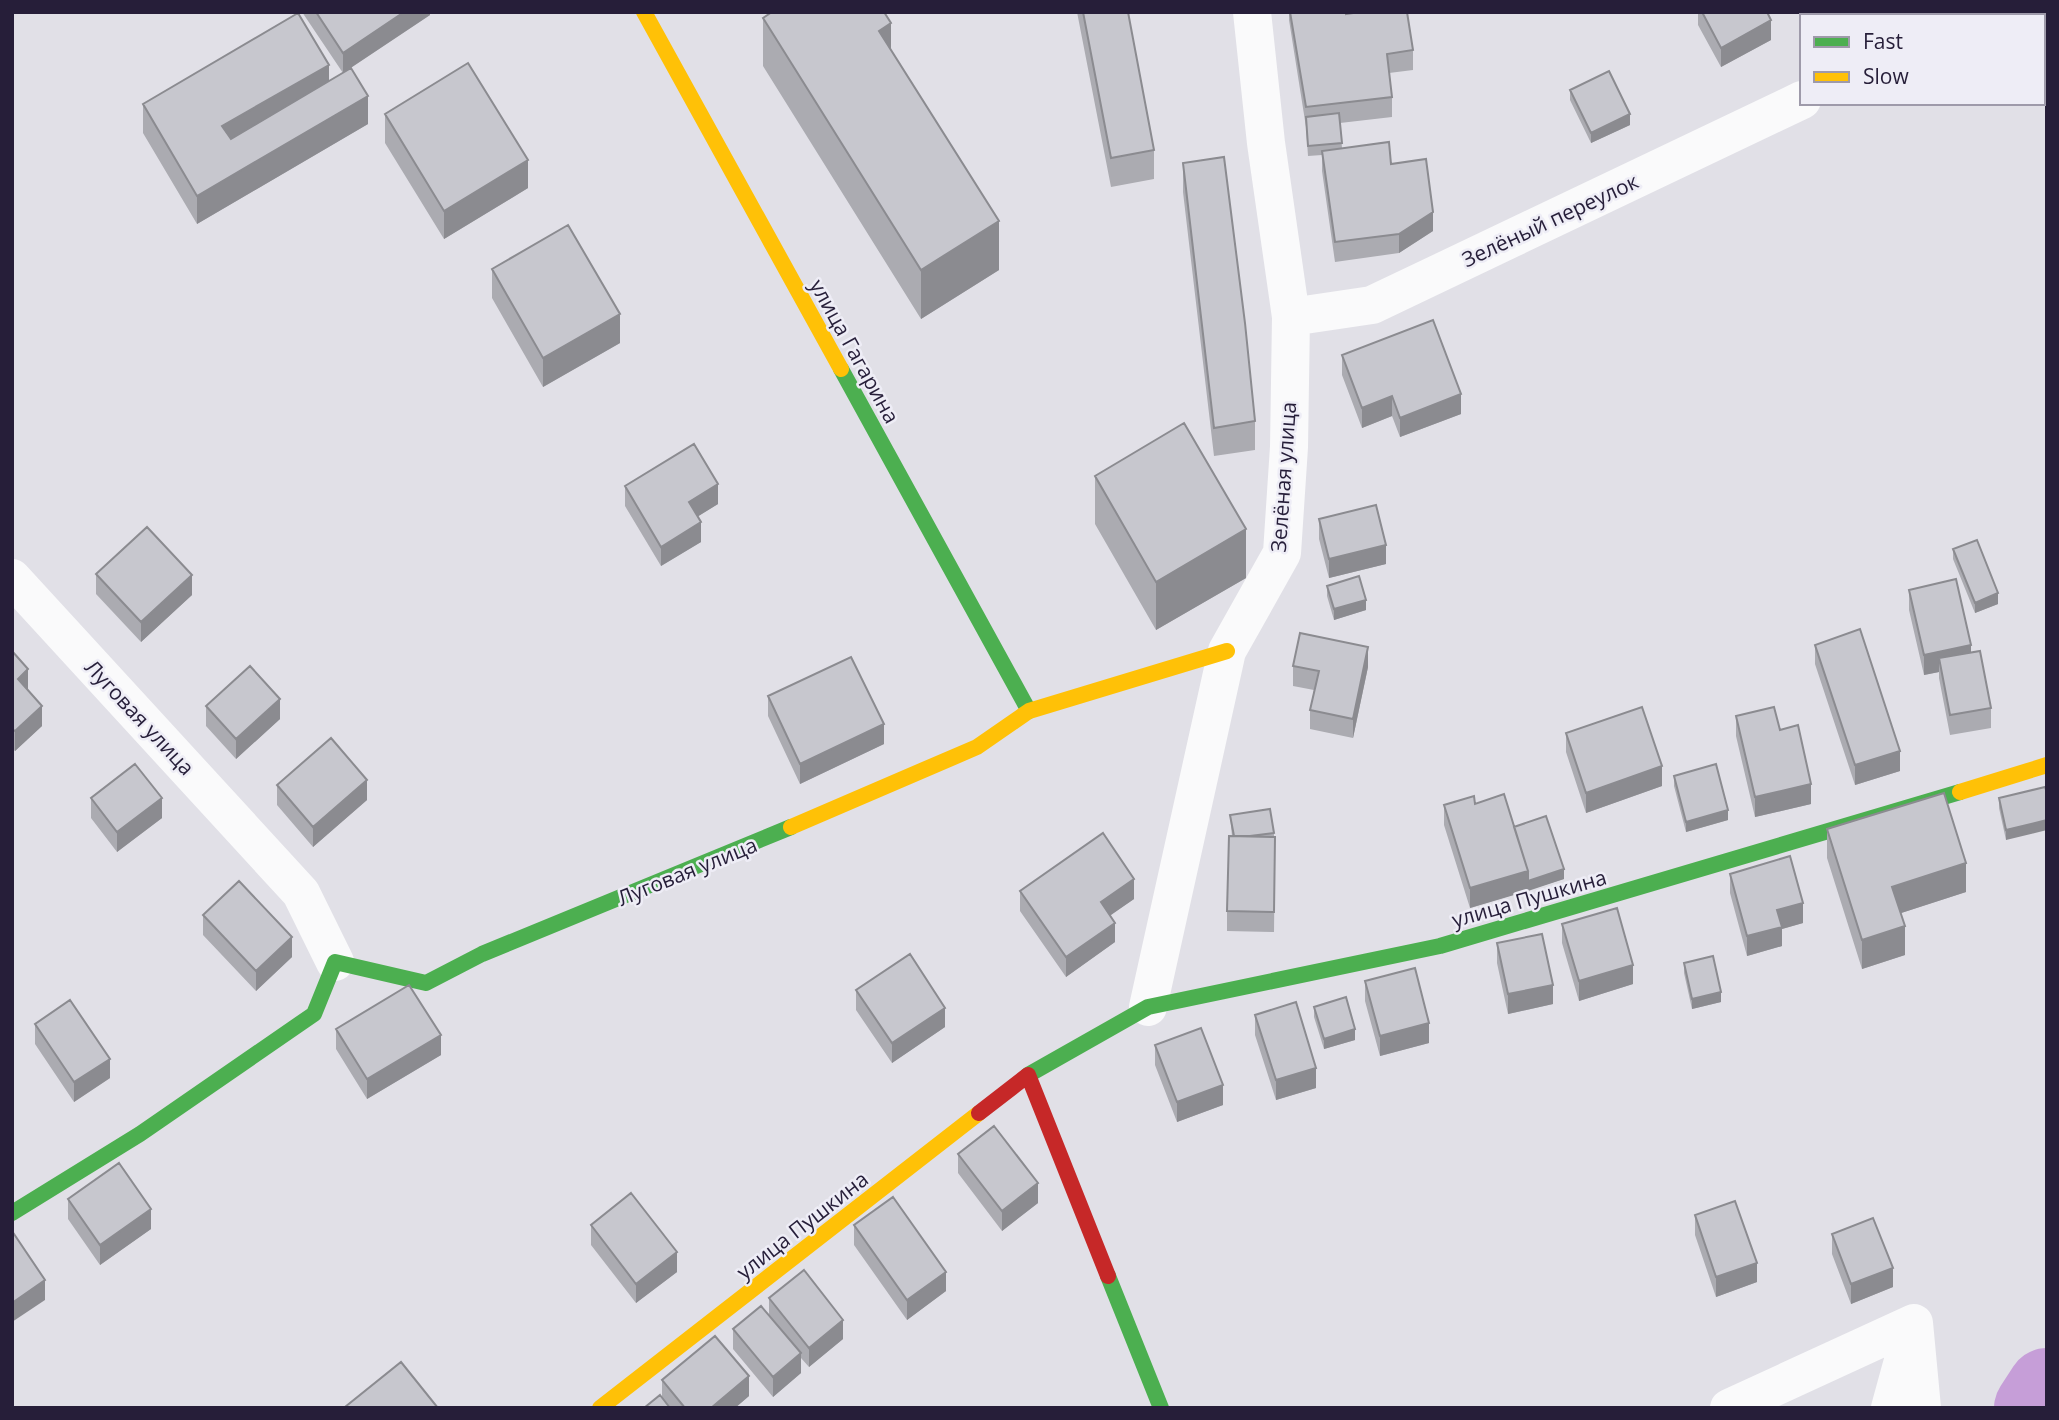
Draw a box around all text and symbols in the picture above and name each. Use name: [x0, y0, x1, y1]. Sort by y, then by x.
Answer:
legend: [1800, 14, 2045, 105]
text: Fast: [1863, 27, 1903, 55]
text: Slow: [1863, 62, 1909, 90]
street label: Зелёный переулок: [1457, 167, 1643, 273]
street label: улица Гагарина: [804, 274, 906, 428]
street label: Зелёная улица: [1264, 401, 1302, 553]
street label: Луговая улица: [79, 653, 201, 781]
street label: Луговая улица: [613, 830, 761, 912]
street label: улица Пушкина: [1448, 863, 1610, 933]
street label: улица Пушкина: [730, 1165, 874, 1285]

